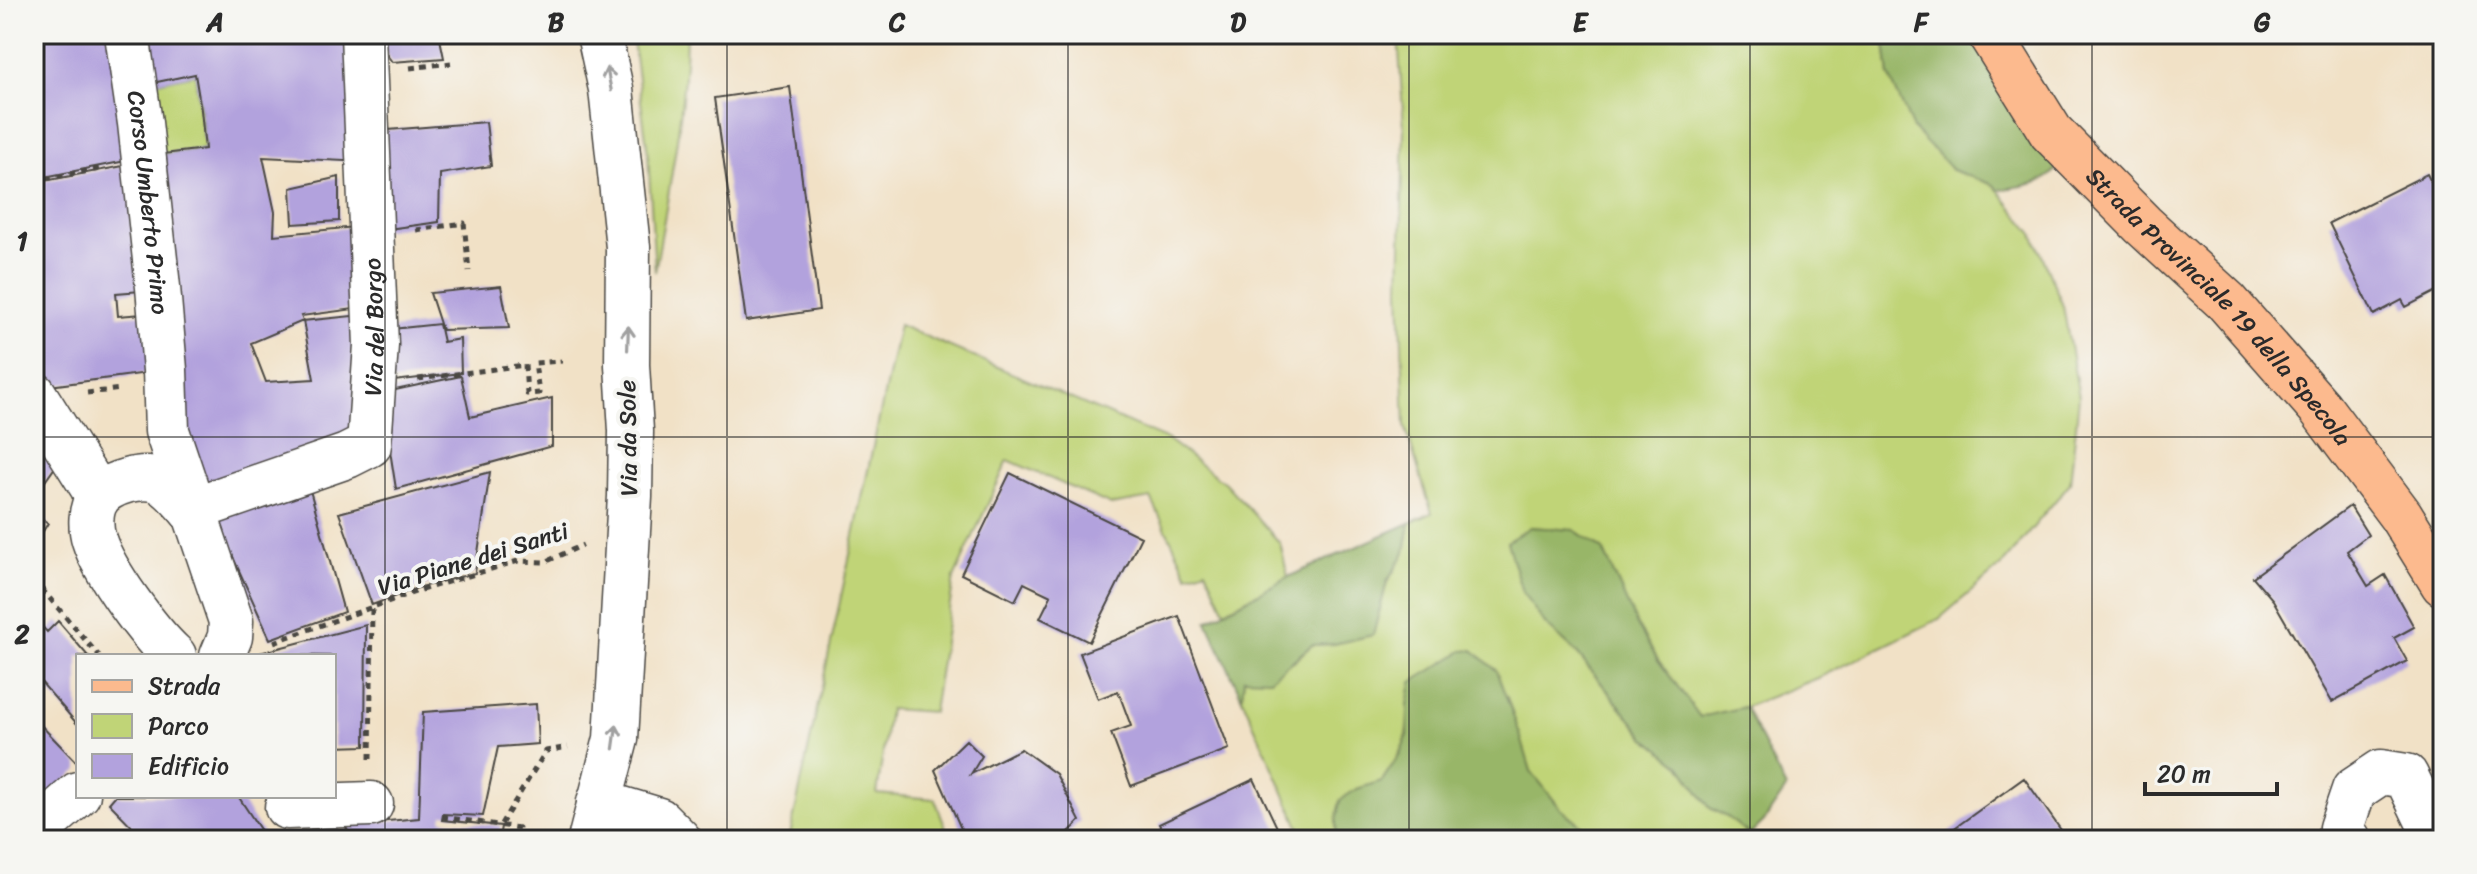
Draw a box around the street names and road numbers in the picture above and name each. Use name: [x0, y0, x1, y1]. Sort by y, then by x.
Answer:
street label: Corso Umberto Primo: [115, 88, 181, 316]
street label: Strada Provinciale 19 della Specola: [2075, 157, 2363, 455]
street label: Via del Borgo: [351, 257, 397, 397]
street label: Via da Sole: [606, 379, 650, 497]
street label: Via Piane dei Santi: [372, 510, 574, 608]

